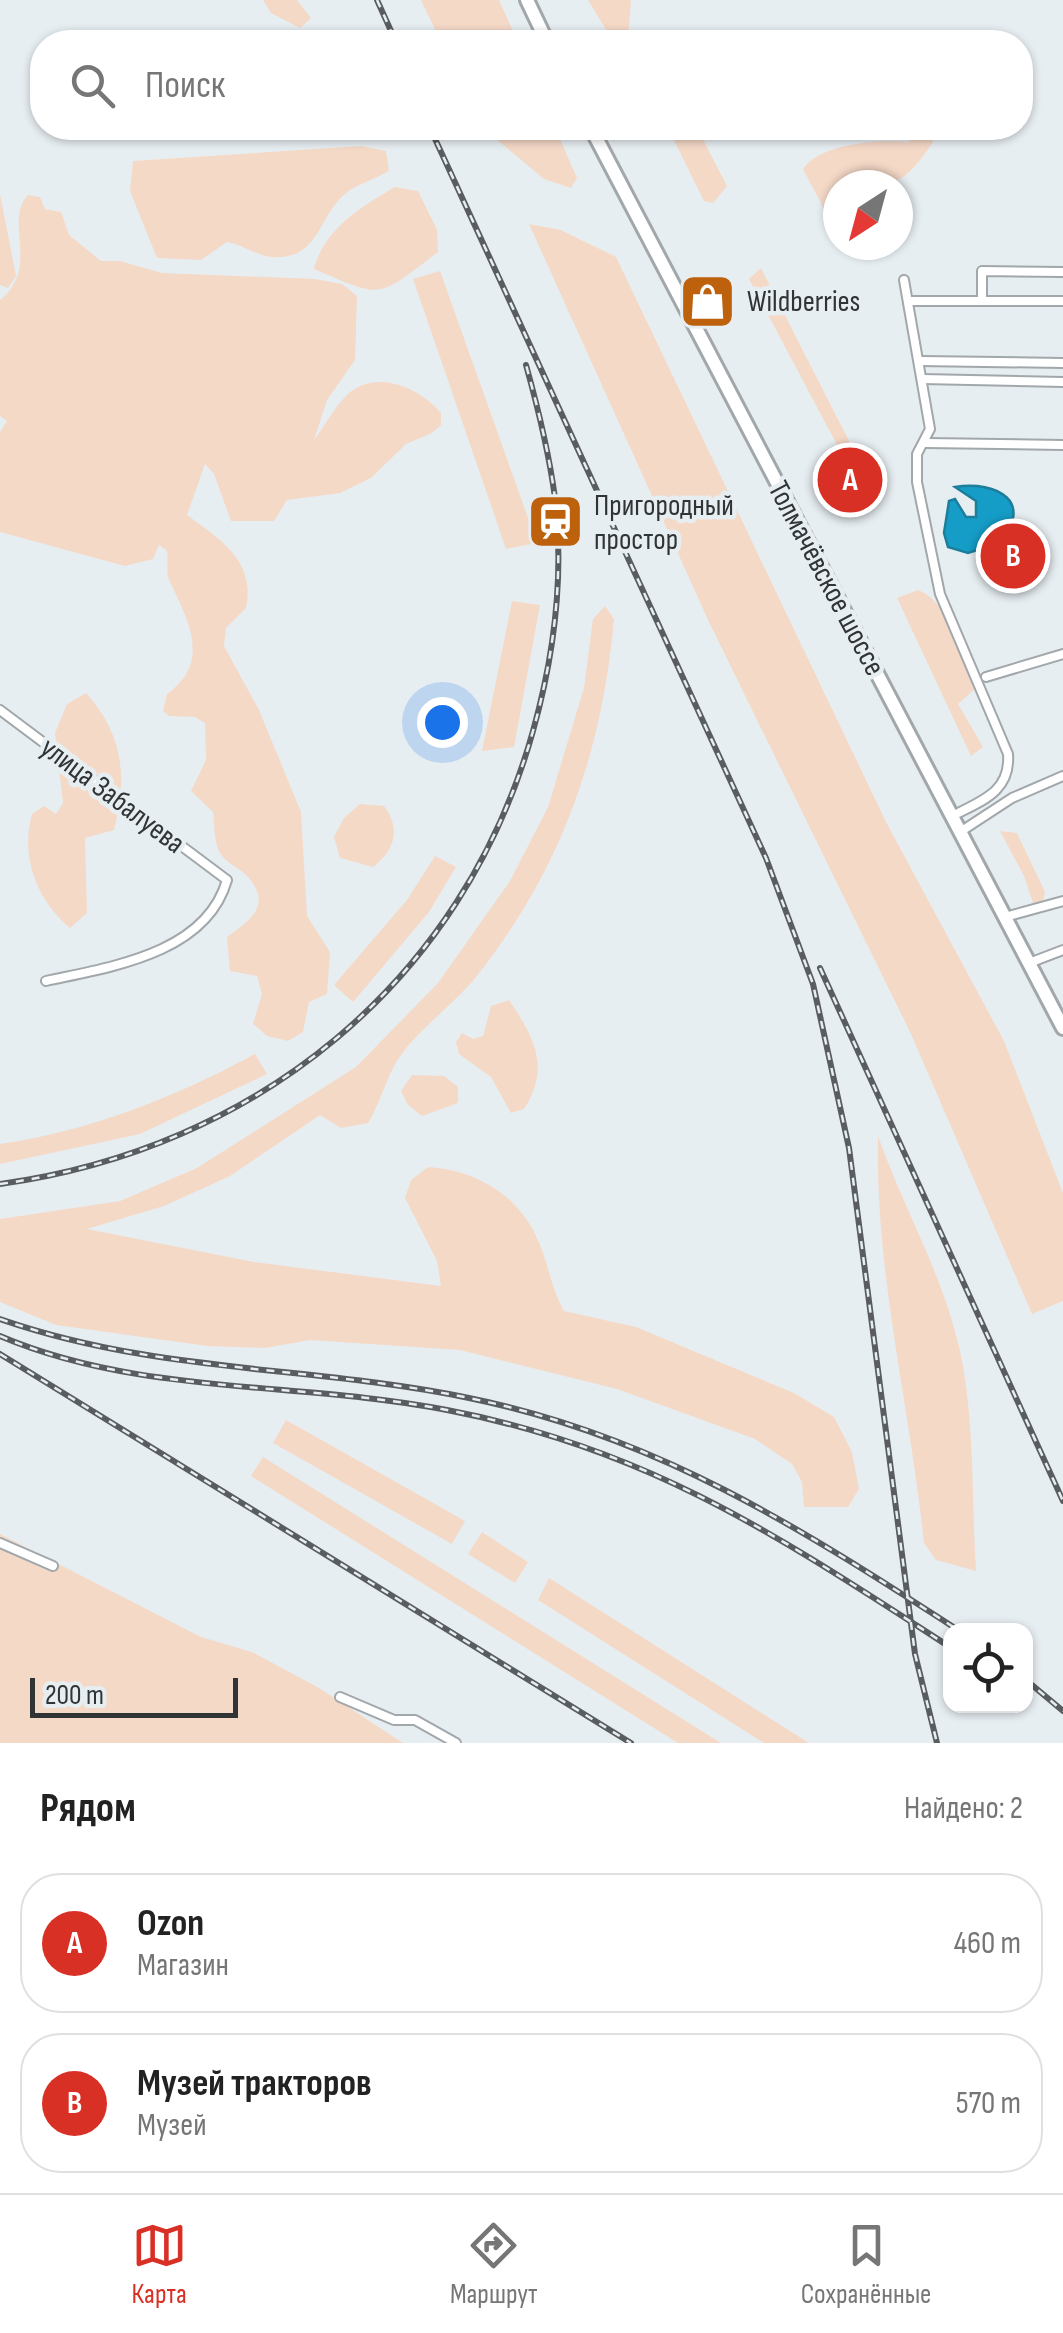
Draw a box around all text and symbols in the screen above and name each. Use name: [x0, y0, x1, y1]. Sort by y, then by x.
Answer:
search box: [30, 30, 1033, 140]
icon: search: [65, 58, 120, 113]
text: Поиск: [145, 63, 225, 108]
north arrow: [823, 170, 913, 260]
shop icon: Wildberries: [678, 271, 738, 331]
place label: Wildberries: [747, 284, 860, 320]
pin: A: [818, 442, 882, 518]
street label: Толмачёвское шоссе: [760, 475, 892, 682]
place label: Пригородный простор: [594, 488, 734, 558]
station icon: Пригородный простор: [525, 492, 585, 552]
pin: B: [980, 518, 1046, 594]
your location: [417, 697, 468, 748]
street label: улица Забалуева: [33, 730, 192, 862]
map controls: [943, 1623, 1033, 1713]
button: locate: [943, 1623, 1033, 1713]
scale bar: [30, 1673, 238, 1718]
text: 200 m: [45, 1679, 104, 1712]
text: Рядом: [40, 1783, 136, 1834]
text: Найдено: 2: [904, 1789, 1023, 1828]
text: Ozon: [137, 1901, 204, 1946]
text: A: [67, 1924, 82, 1963]
text: 460 m: [954, 1924, 1021, 1963]
text: Магазин: [137, 1946, 229, 1985]
text: Музей тракторов: [137, 2061, 371, 2106]
text: B: [67, 2084, 82, 2123]
text: 570 m: [956, 2084, 1021, 2123]
text: Музей: [137, 2106, 207, 2145]
tab: Карта: [132, 2218, 187, 2311]
tab: Маршрут: [450, 2218, 538, 2311]
tab: Сохранённые: [801, 2218, 931, 2311]

